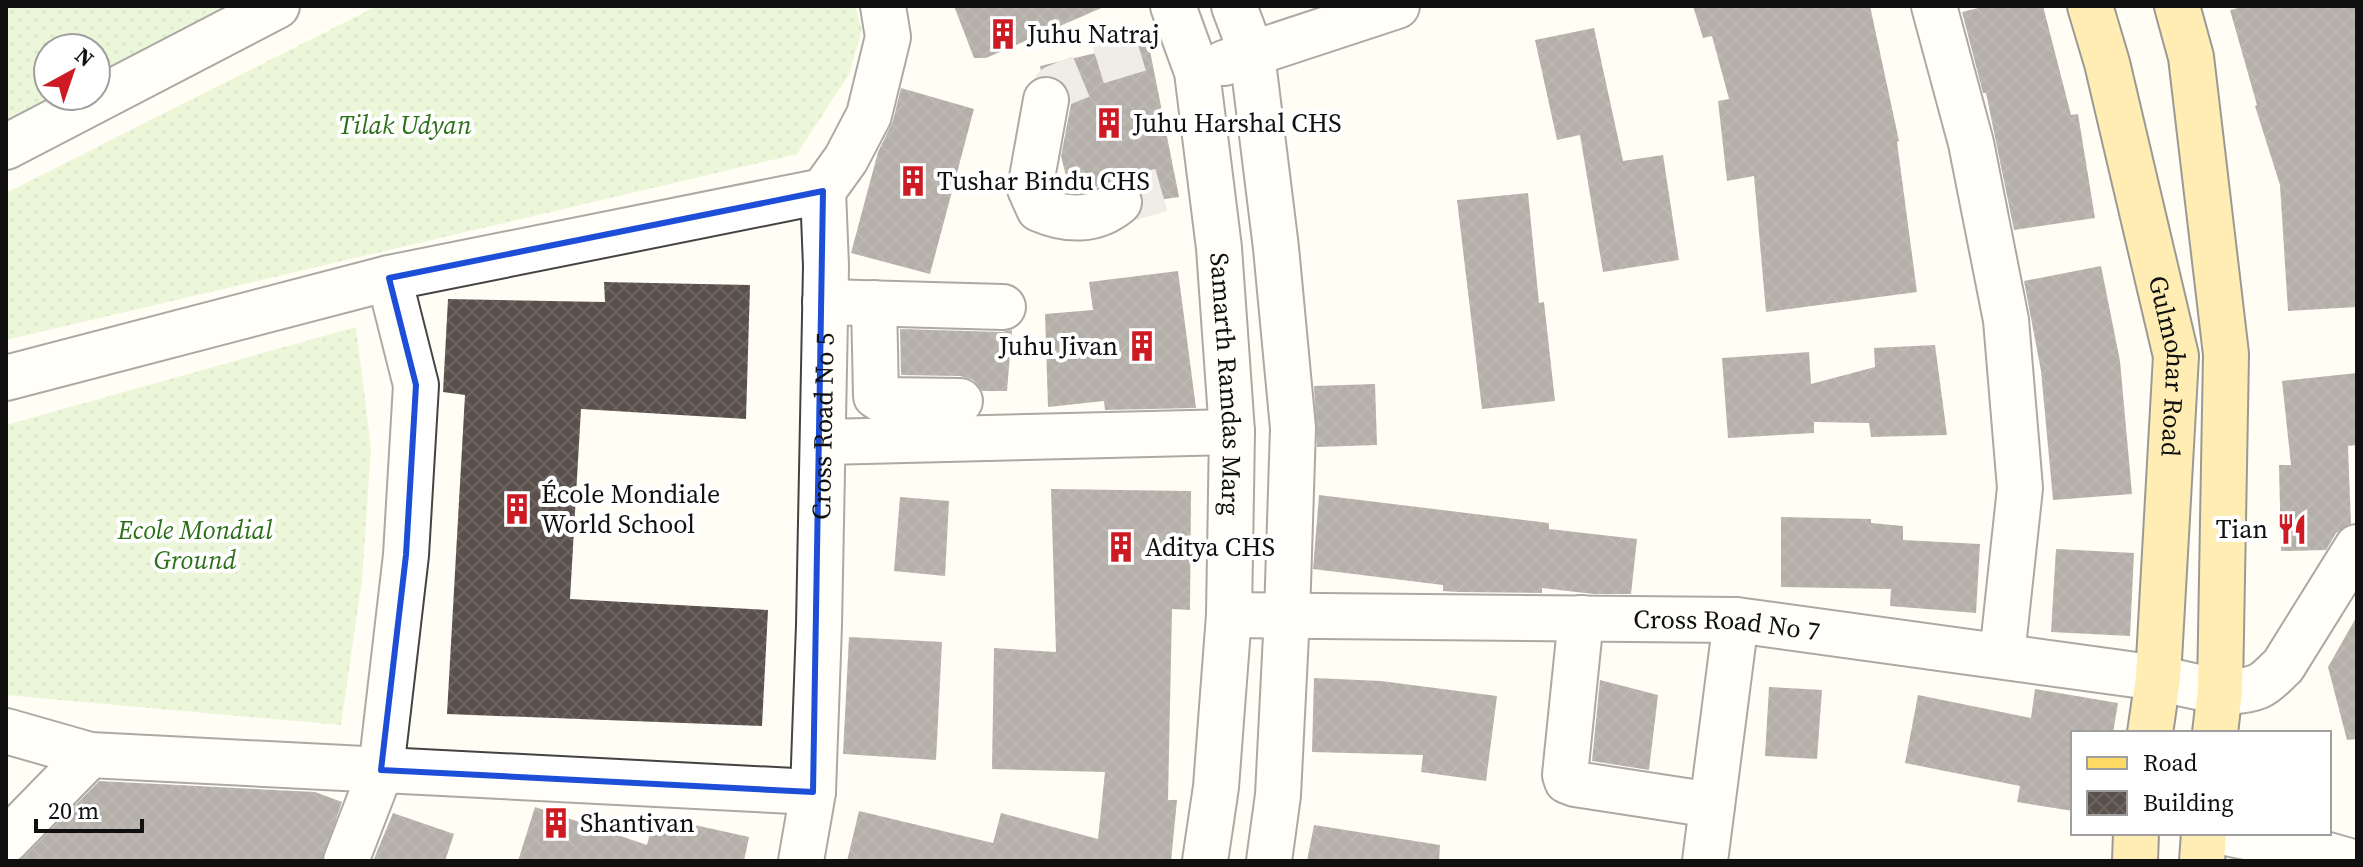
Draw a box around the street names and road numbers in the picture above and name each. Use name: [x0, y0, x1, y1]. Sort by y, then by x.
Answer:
street label: Samarth Ramdas Marg: [1201, 251, 1250, 516]
street label: Gulmohar Road: [2140, 272, 2194, 458]
street label: Cross Road No 5: [803, 332, 843, 520]
street label: Cross Road No 7: [1633, 601, 1822, 649]

